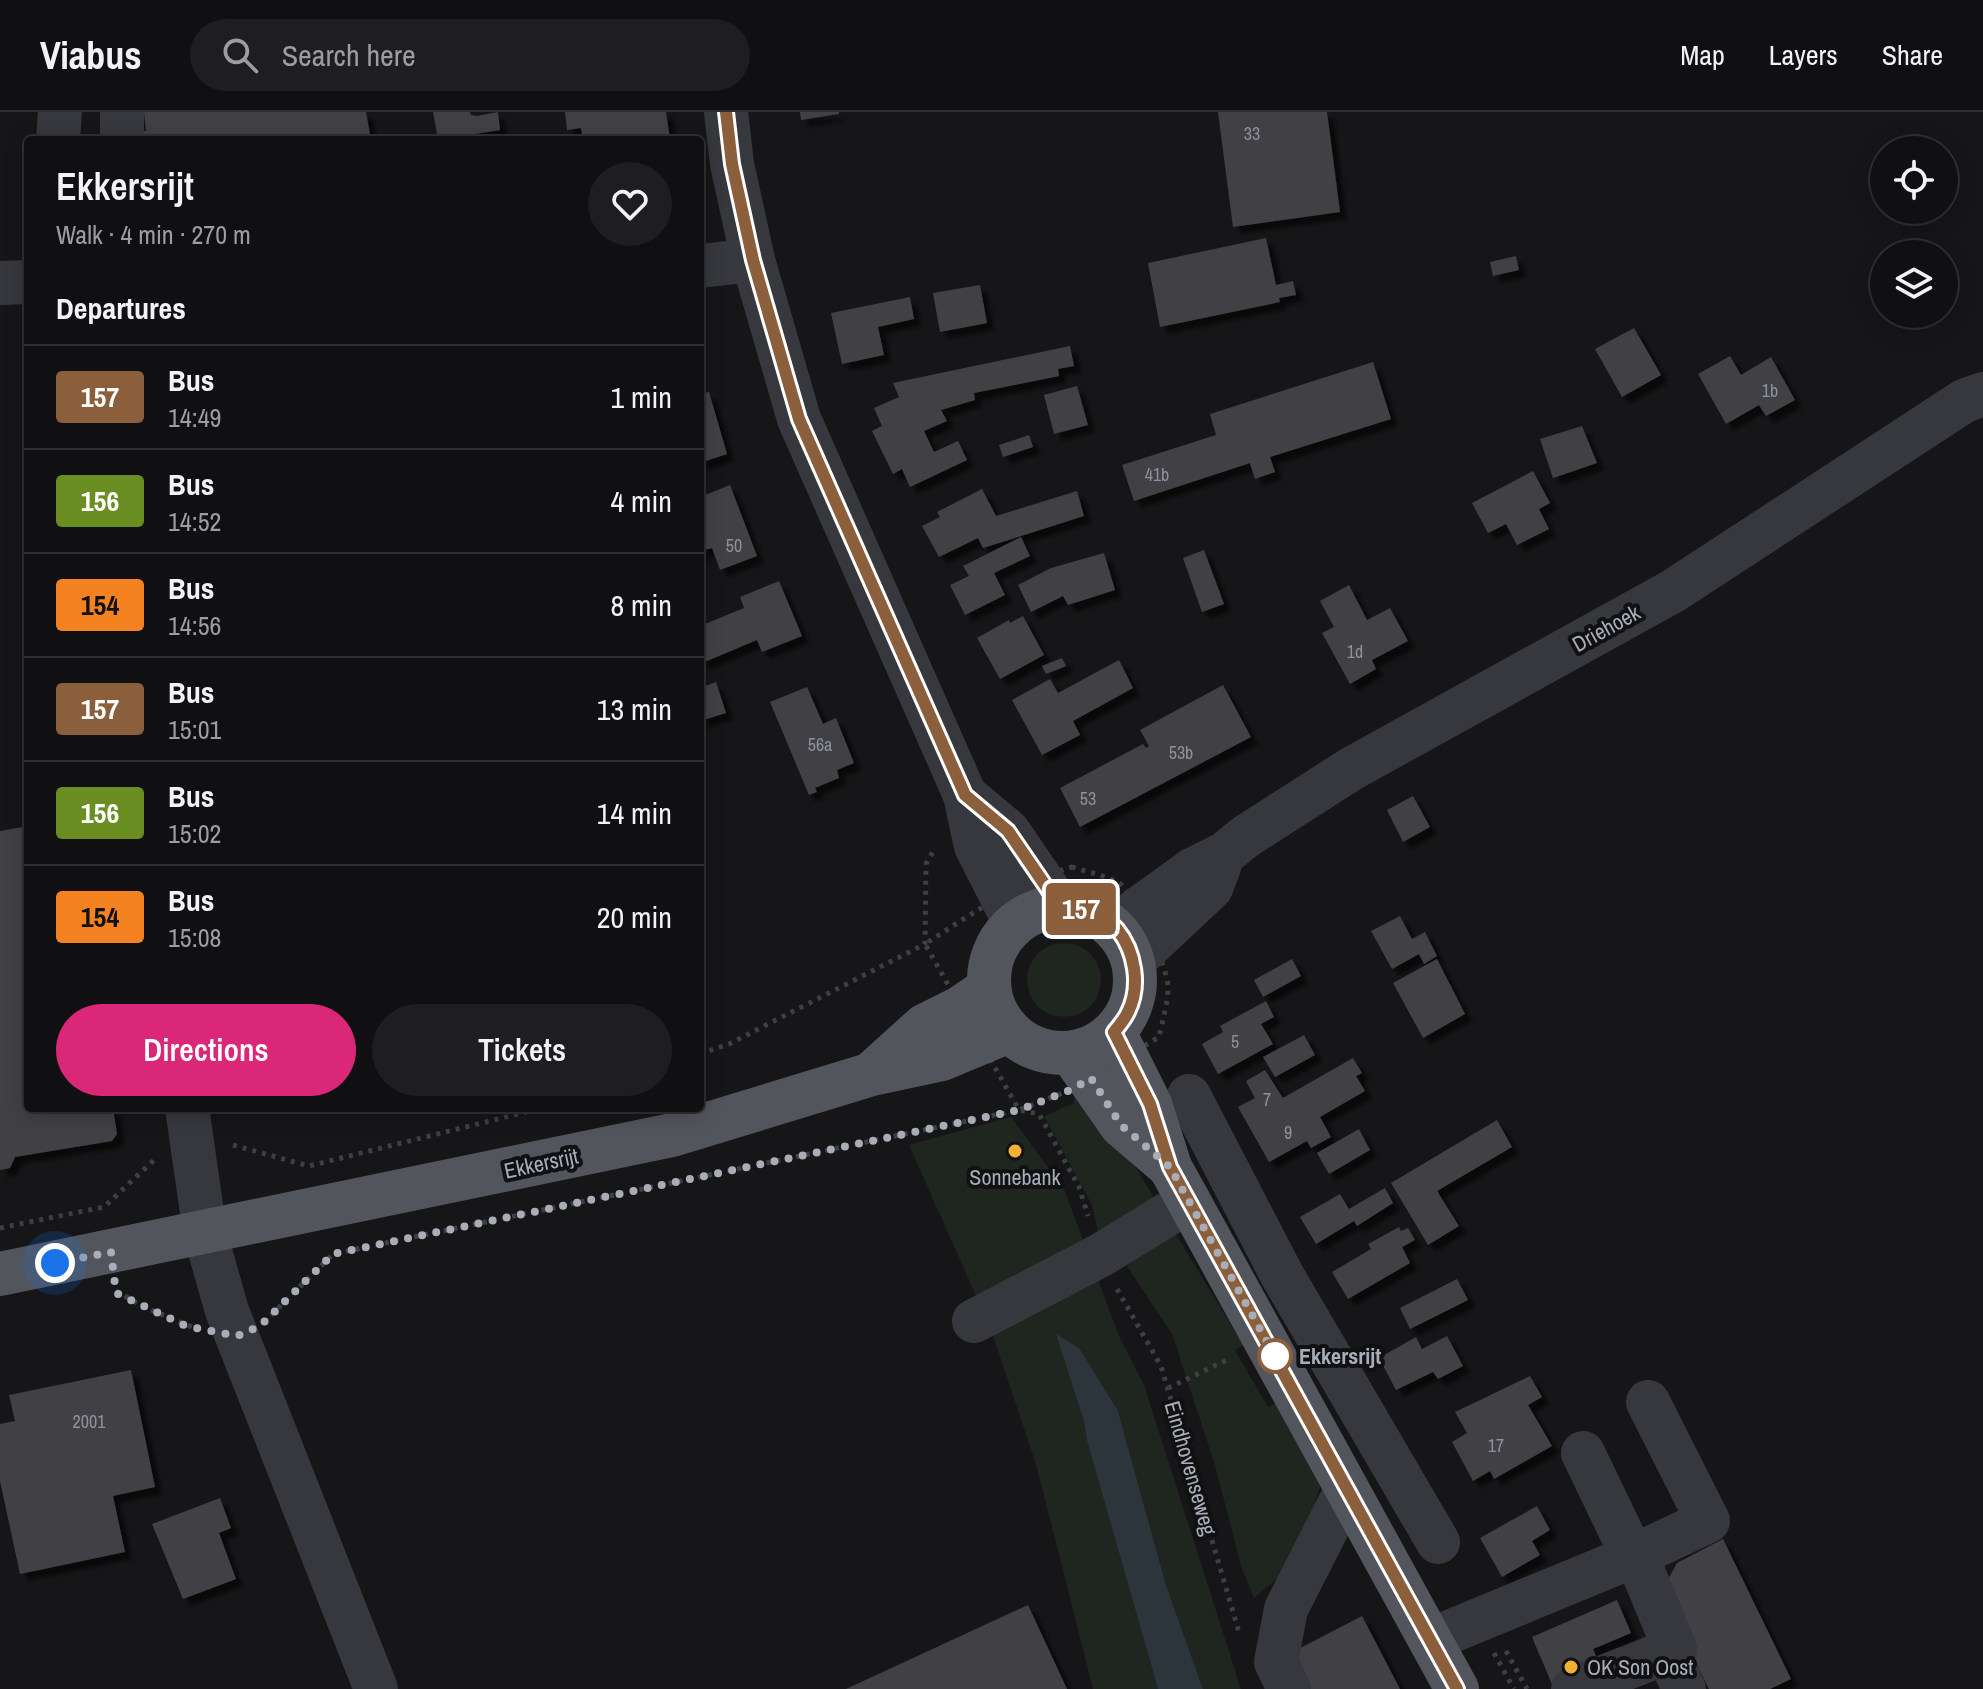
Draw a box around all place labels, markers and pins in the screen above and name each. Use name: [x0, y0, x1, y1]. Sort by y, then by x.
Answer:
marker: Sonnebank: [1006, 1142, 1024, 1160]
place label: Sonnebank: [969, 1162, 1062, 1192]
marker: Ekkersrijt: [1258, 1339, 1292, 1373]
place label: Ekkersrijt: [1299, 1341, 1381, 1371]
place label: OK Son Oost: [1587, 1652, 1693, 1682]
marker: OK Son Oost: [1562, 1658, 1580, 1676]

